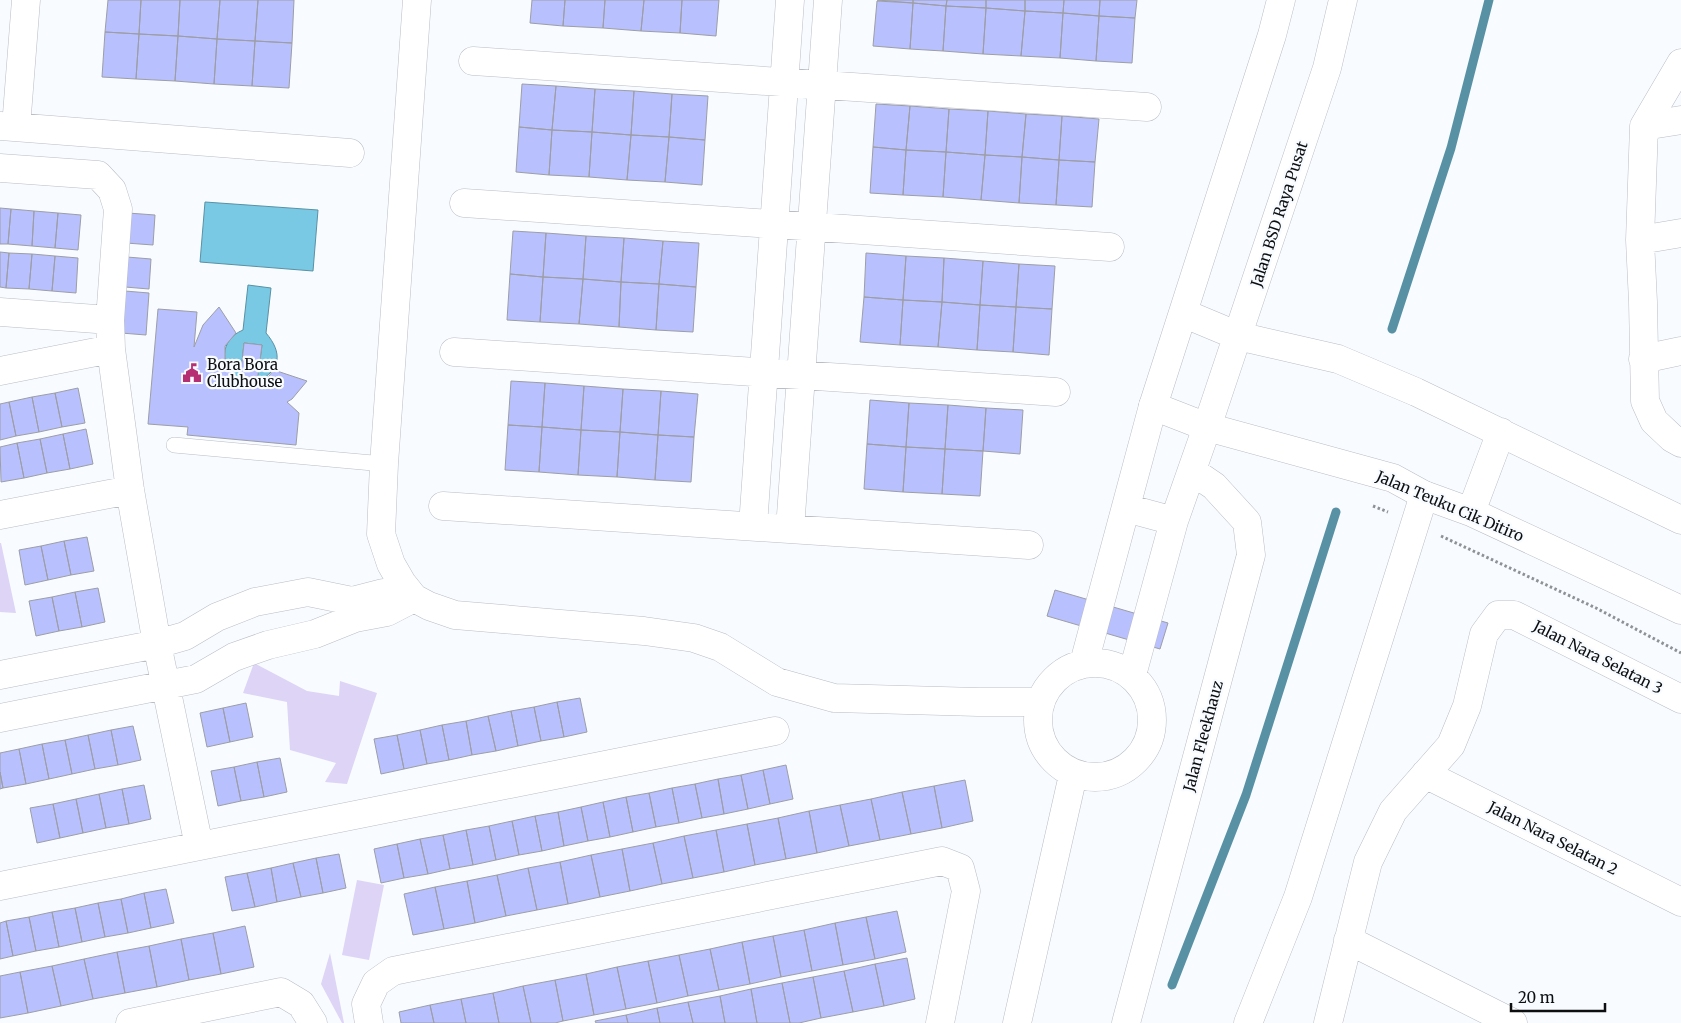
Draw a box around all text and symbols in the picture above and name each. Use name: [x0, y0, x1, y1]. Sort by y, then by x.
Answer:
street label: Jalan BSD Raya Pusat: [1246, 139, 1312, 290]
place label: Bora Bora Clubhouse: [207, 355, 283, 391]
public building icon: Bora Bora Clubhouse: [181, 362, 203, 384]
street label: Jalan Teuku Cik Ditiro: [1373, 466, 1527, 546]
street label: Jalan Nara Selatan 3: [1529, 616, 1666, 698]
street label: Jalan Fleekhauz: [1179, 679, 1227, 794]
street label: Jalan Nara Selatan 2: [1484, 797, 1621, 879]
scale bar: [1511, 980, 1605, 1012]
text: 20 m: [1518, 988, 1555, 1007]

